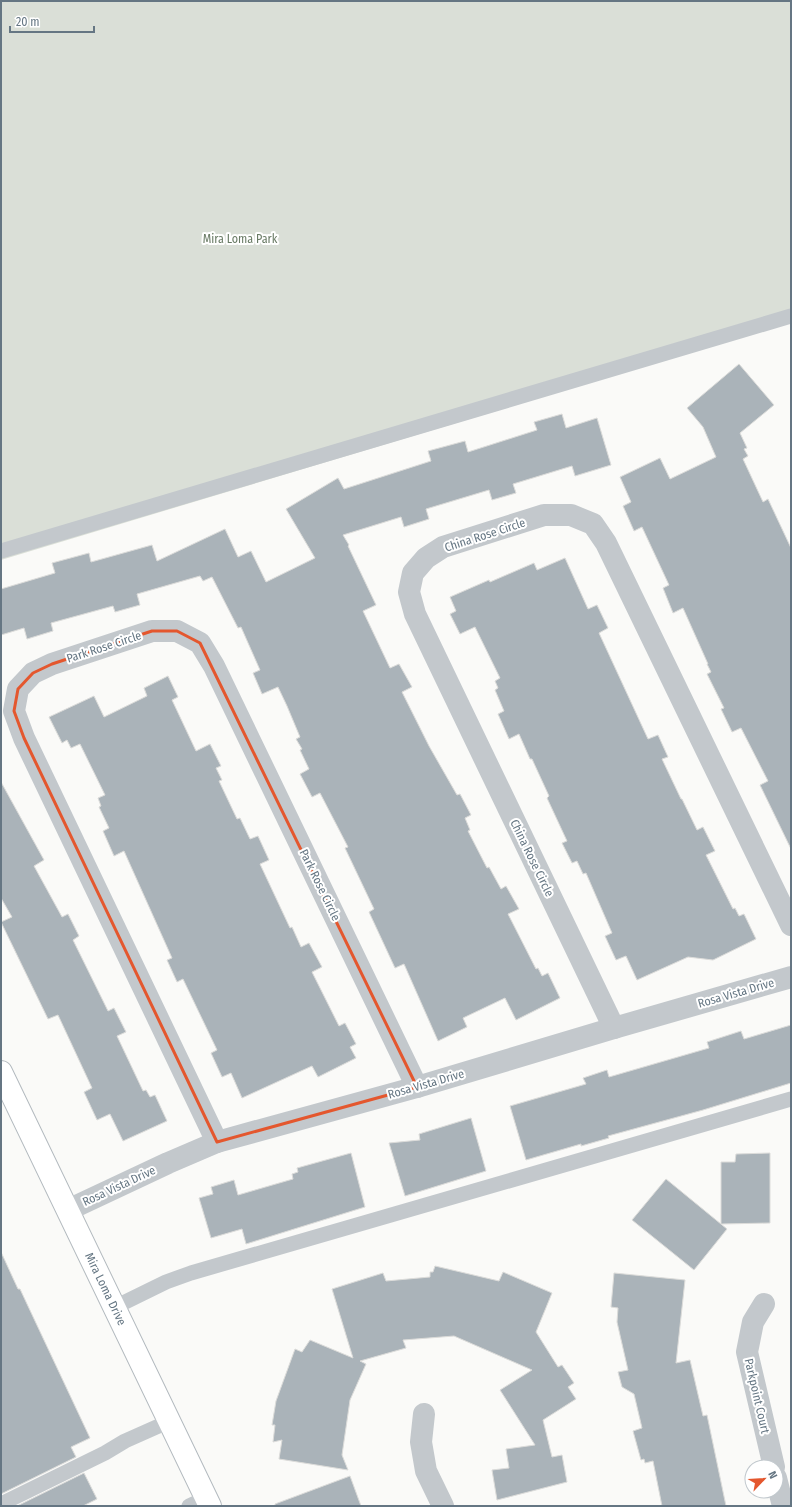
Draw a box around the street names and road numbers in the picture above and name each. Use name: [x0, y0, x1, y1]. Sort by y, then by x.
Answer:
street label: China Rose Circle: [443, 515, 527, 555]
street label: Park Rose Circle: [65, 628, 143, 666]
street label: China Rose Circle: [507, 817, 557, 899]
street label: Park Rose Circle: [297, 847, 343, 923]
street label: Rosa Vista Drive: [696, 975, 776, 1011]
street label: Rosa Vista Drive: [386, 1066, 466, 1102]
street label: Rosa Vista Drive: [80, 1163, 158, 1209]
street label: Mira Loma Drive: [82, 1251, 129, 1328]
street label: Parkpoint Court: [742, 1357, 772, 1435]

